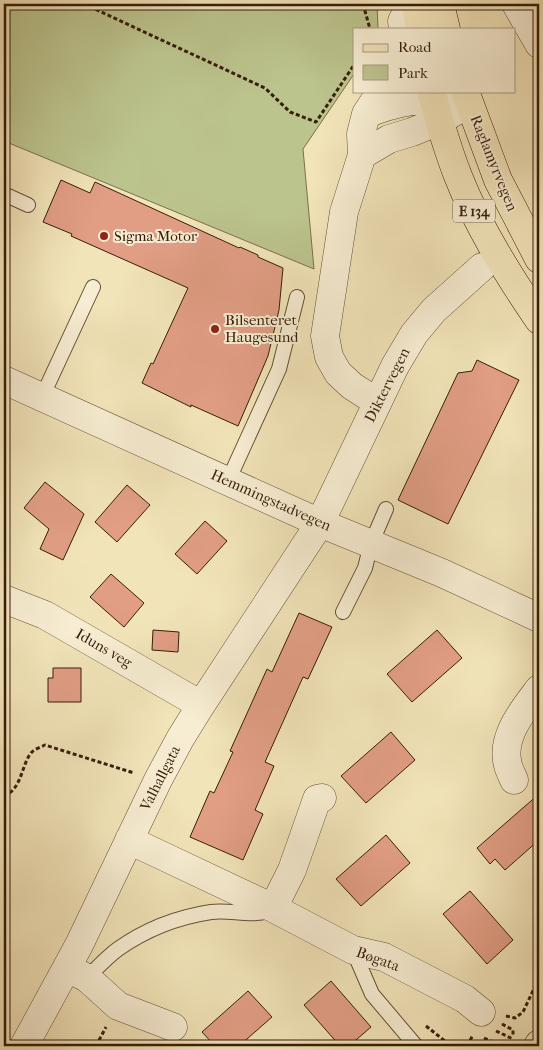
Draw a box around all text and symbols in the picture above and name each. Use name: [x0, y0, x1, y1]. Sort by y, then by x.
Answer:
legend: [353, 28, 516, 92]
text: Road: [398, 38, 432, 56]
text: Park: [398, 64, 428, 82]
street label: Raglamyrvegen: [466, 112, 522, 214]
road number: E 134: [453, 200, 495, 222]
place label: Sigma Motor: [114, 227, 198, 245]
marker: Sigma Motor: [98, 230, 110, 242]
place label: Bilsenteret Haugesund: [225, 311, 299, 346]
marker: Bilsenteret Haugesund: [209, 323, 221, 335]
street label: Diktervegen: [360, 344, 414, 425]
street label: Hemmingstadvegen: [208, 465, 334, 535]
street label: Iduns veg: [72, 625, 136, 672]
street label: Valhallgata: [135, 741, 185, 815]
street label: Bøgata: [354, 943, 403, 975]

